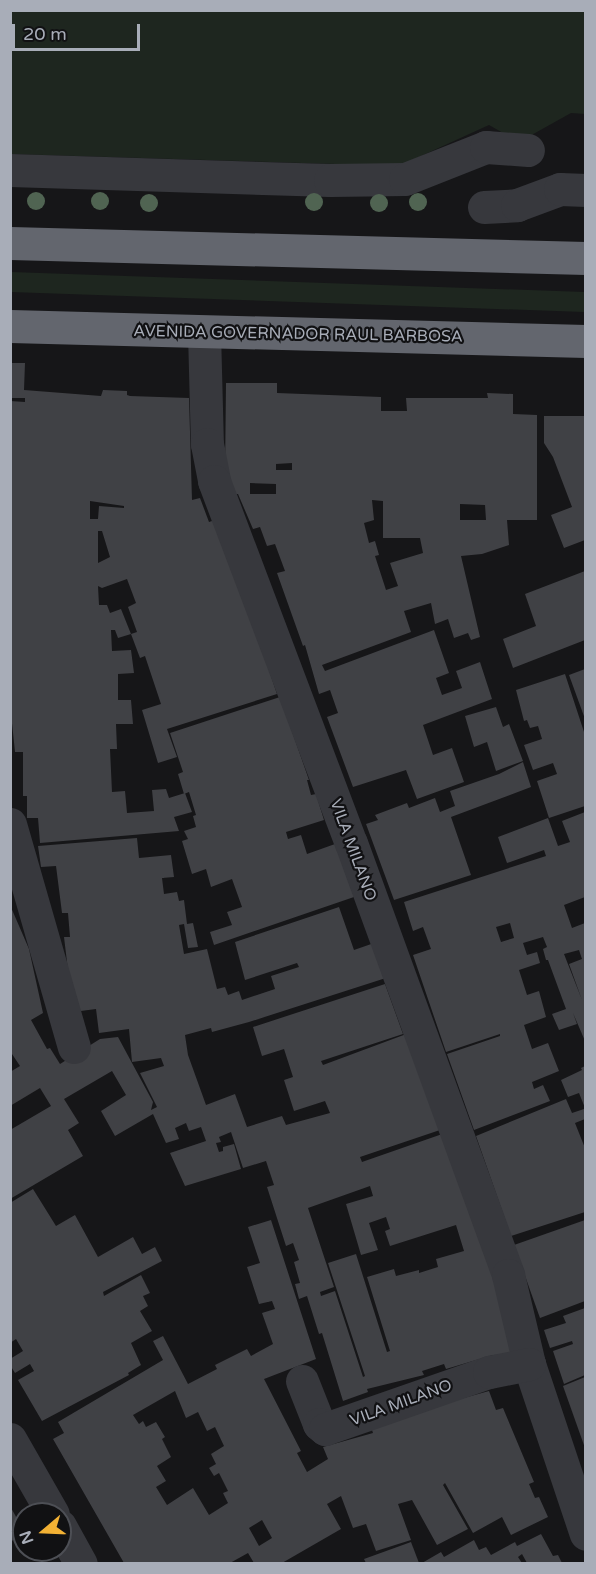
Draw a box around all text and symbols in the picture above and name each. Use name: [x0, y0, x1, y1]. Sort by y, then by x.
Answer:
scale bar: [15, 12, 142, 50]
text: 20 m: [23, 23, 67, 45]
street label: AVENIDA GOVERNADOR RAUL BARBOSA: [133, 322, 463, 346]
street label: VILA MILANO: [326, 796, 380, 904]
street label: VILA MILANO: [347, 1376, 455, 1430]
north arrow: [12, 1502, 72, 1562]
text: N: [15, 1528, 38, 1547]

